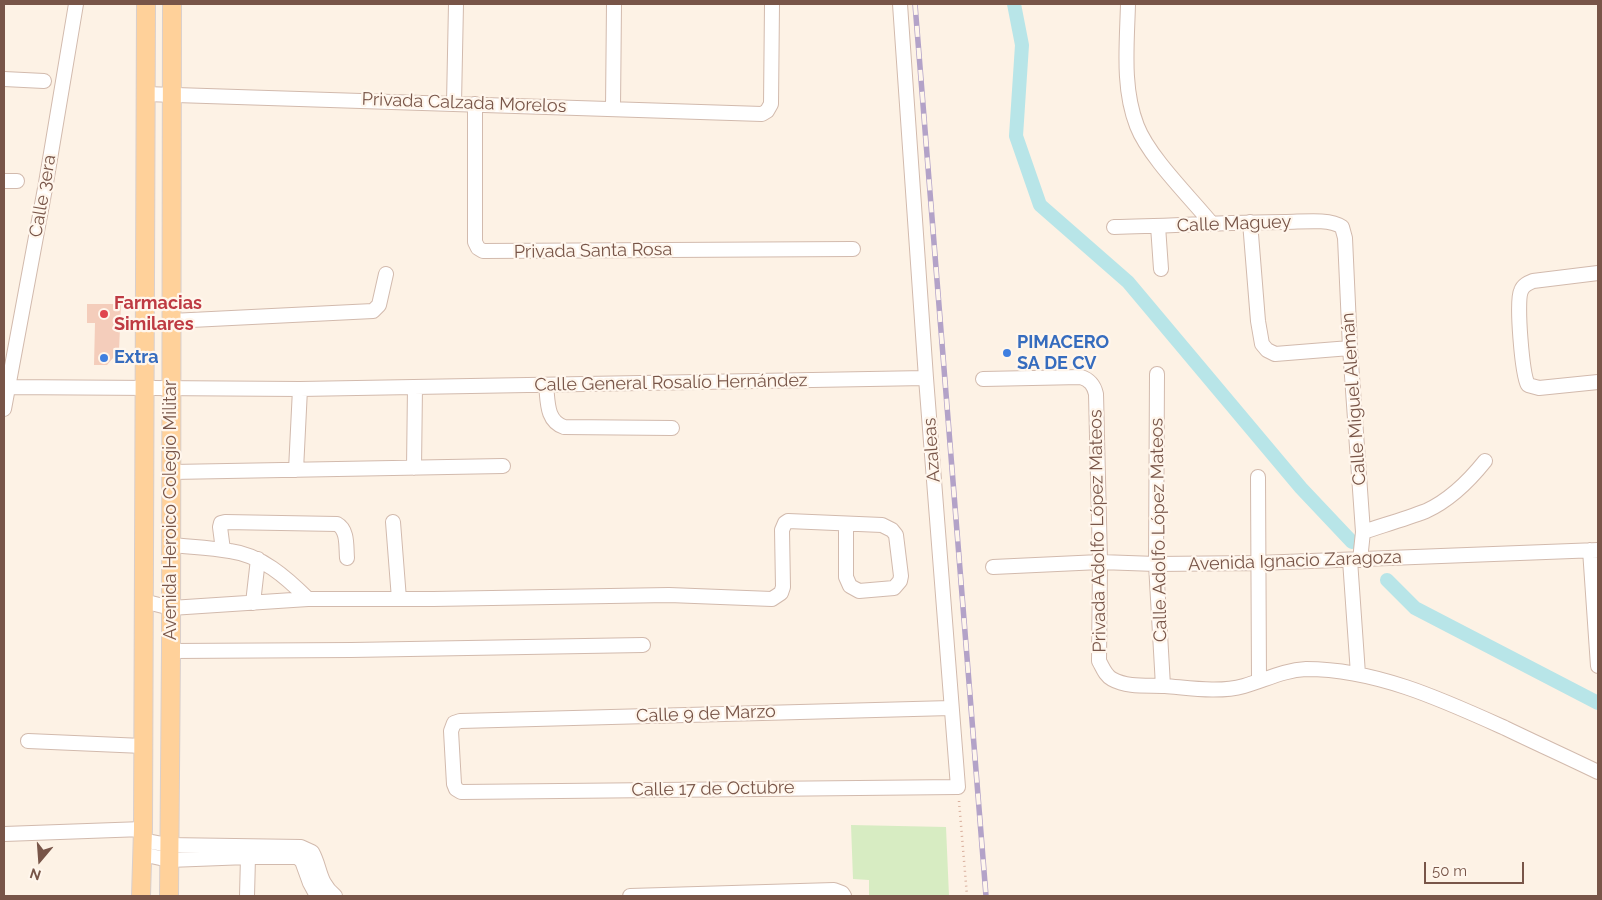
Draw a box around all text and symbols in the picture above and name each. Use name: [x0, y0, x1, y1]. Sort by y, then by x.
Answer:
street label: Privada Calzada Morelos: [361, 89, 567, 117]
street label: Calle 3era: [25, 153, 61, 239]
street label: Calle Maguey: [1176, 211, 1292, 237]
street label: Privada Santa Rosa: [514, 239, 672, 263]
place label: Farmacias Similares: [114, 293, 202, 336]
marker: Farmacias Similares: [98, 308, 110, 320]
street label: Calle Miguel Alemán: [1337, 312, 1371, 486]
place label: PIMACERO SA DE CV: [1017, 332, 1109, 374]
place label: Extra: [114, 347, 159, 369]
marker: PIMACERO SA DE CV: [1001, 347, 1013, 359]
marker: Extra: [98, 352, 110, 364]
street label: Calle General Rosalío Hernández: [534, 370, 808, 396]
street label: Avenida Heroico Colegio Militar: [160, 380, 182, 640]
street label: Privada Adolfo López Mateos: [1085, 409, 1111, 653]
street label: Azaleas: [919, 417, 945, 483]
street label: Calle Adolfo López Mateos: [1146, 418, 1172, 642]
street label: Avenida Ignacio Zaragoza: [1188, 546, 1402, 576]
street label: Calle 9 de Marzo: [636, 701, 776, 727]
street label: Calle 17 de Octubre: [631, 777, 795, 801]
north arrow: [15, 835, 65, 885]
scale bar: [1427, 852, 1527, 884]
text: 50 m: [1432, 862, 1467, 880]
text: N: [28, 865, 43, 884]

